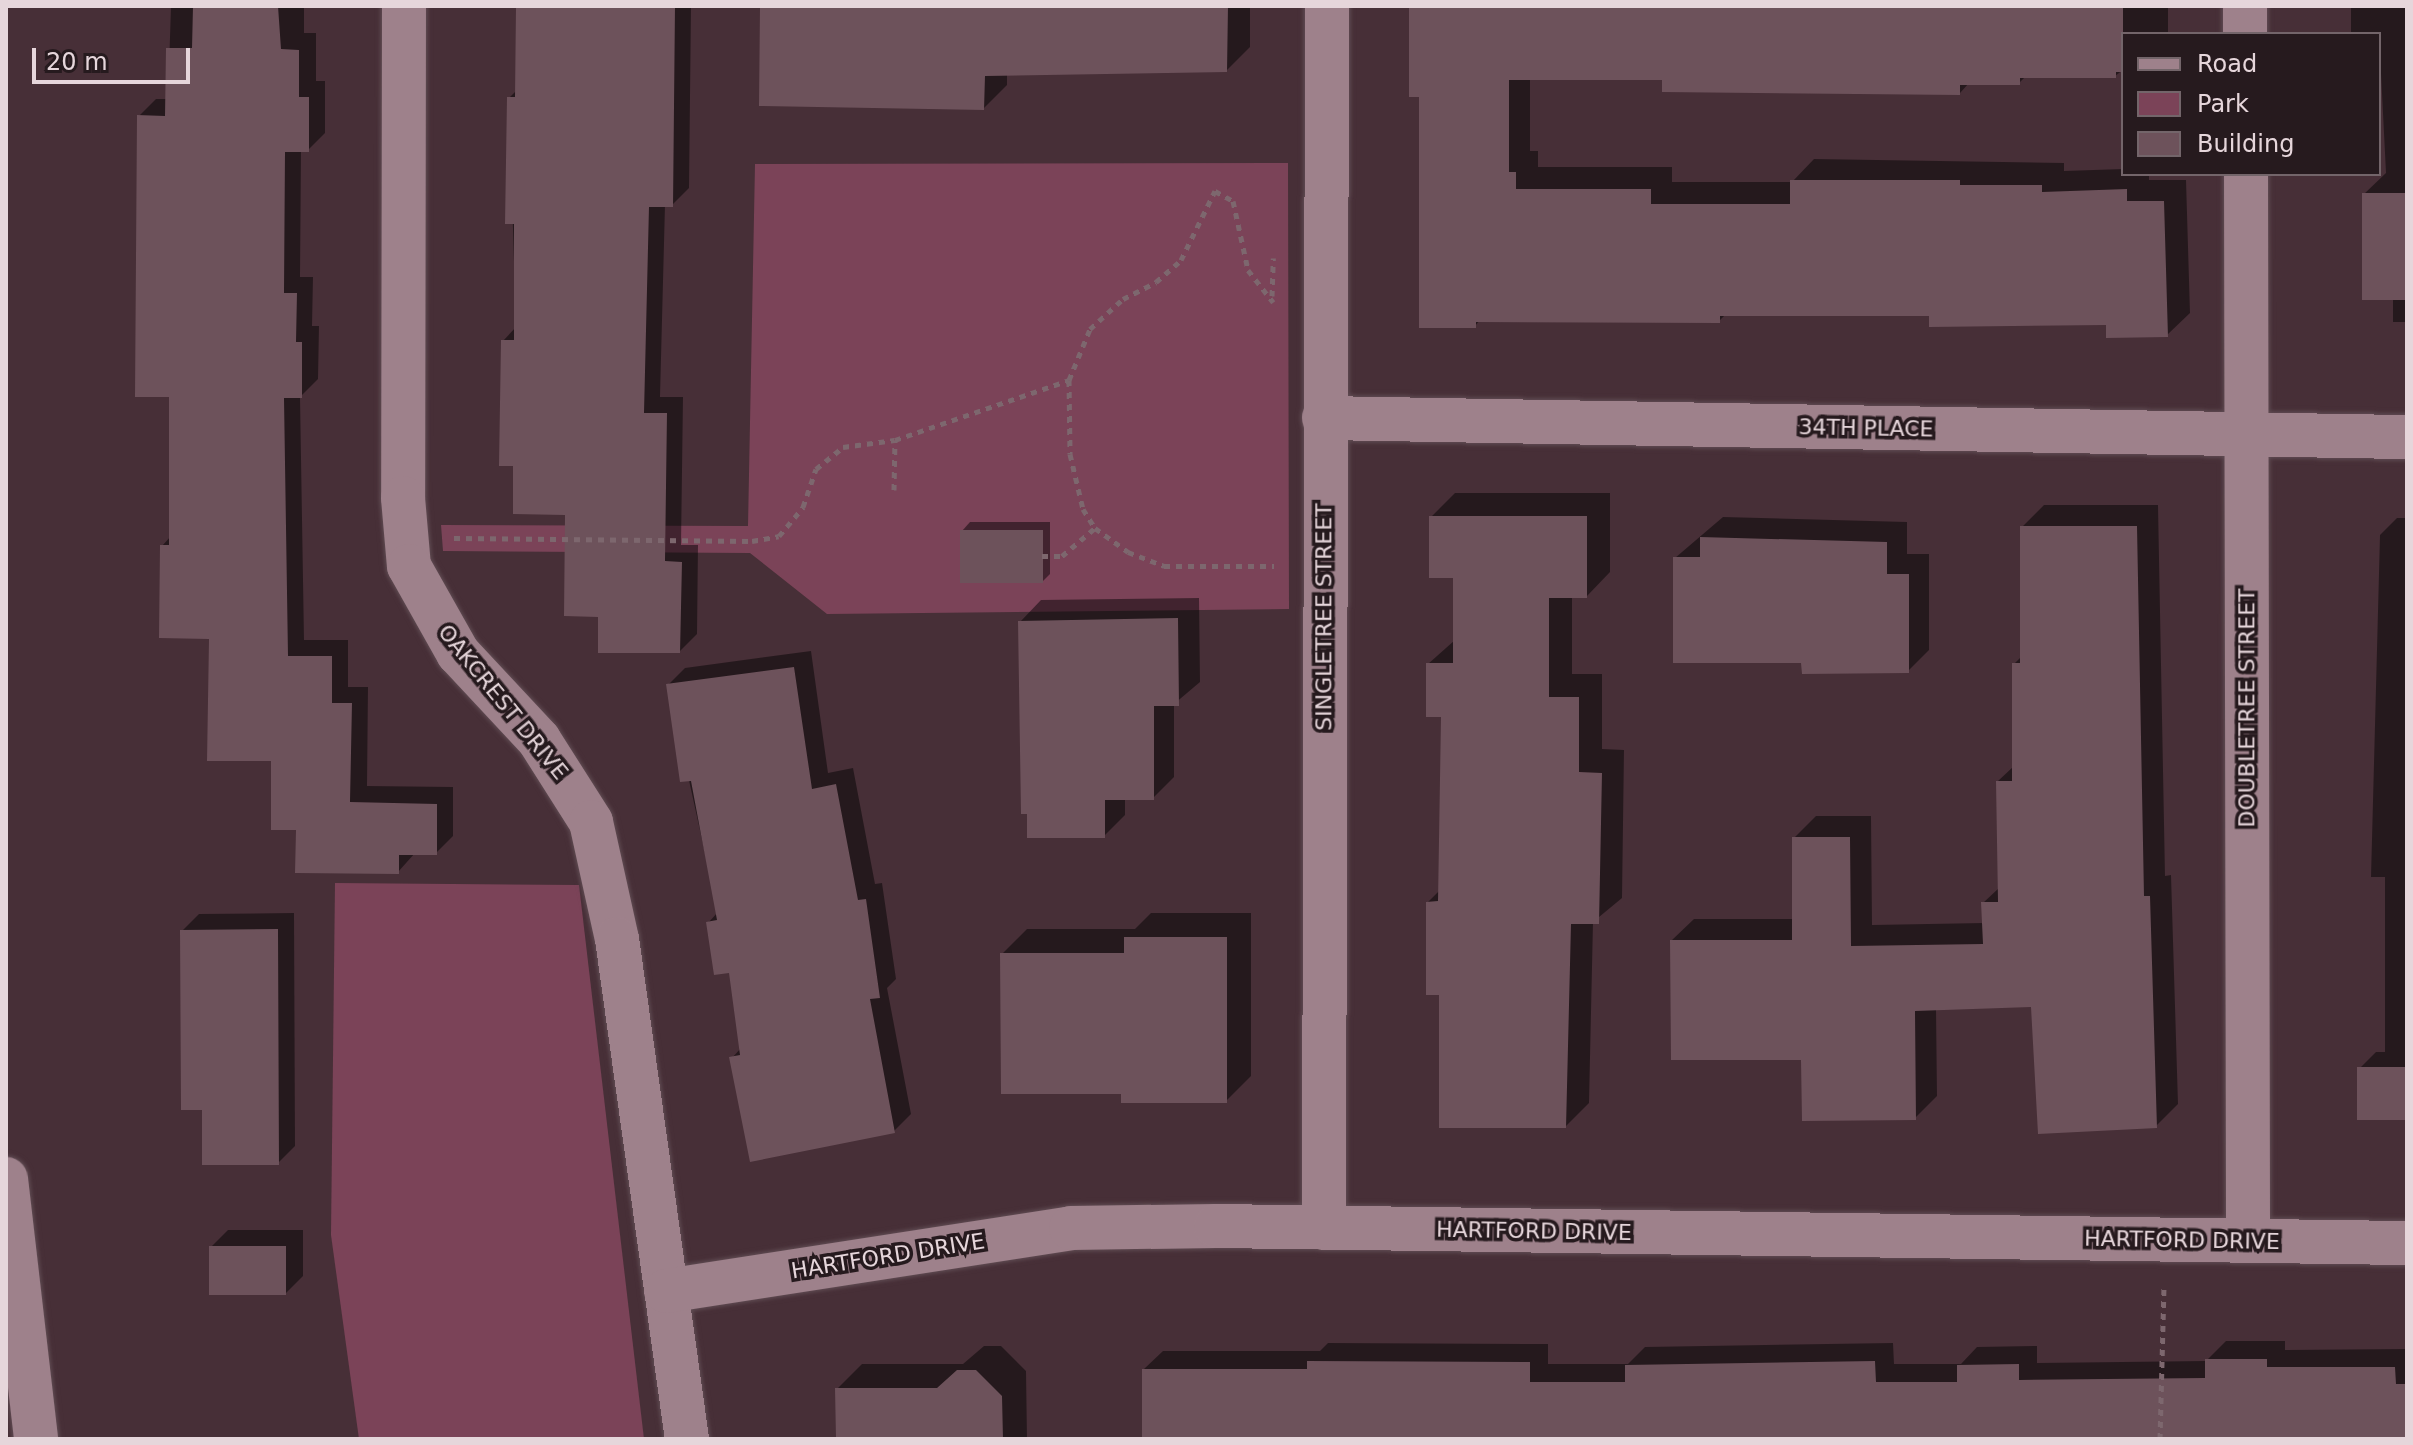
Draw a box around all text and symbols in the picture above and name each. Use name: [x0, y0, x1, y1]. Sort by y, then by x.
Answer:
scale bar: [36, 32, 194, 82]
legend: [2121, 32, 2381, 176]
text: 20 m: [46, 48, 108, 76]
text: Road: [2197, 50, 2257, 78]
text: Park: [2197, 90, 2249, 118]
text: Building: [2197, 130, 2294, 158]
street label: 34TH PLACE: [1798, 414, 1934, 442]
street label: SINGLETREE STREET: [1311, 503, 1337, 731]
street label: DOUBLETREE STREET: [2234, 588, 2260, 828]
street label: OAKCREST DRIVE: [432, 619, 574, 785]
street label: HARTFORD DRIVE: [1436, 1216, 1632, 1246]
street label: HARTFORD DRIVE: [2084, 1225, 2280, 1255]
street label: HARTFORD DRIVE: [789, 1228, 987, 1284]

